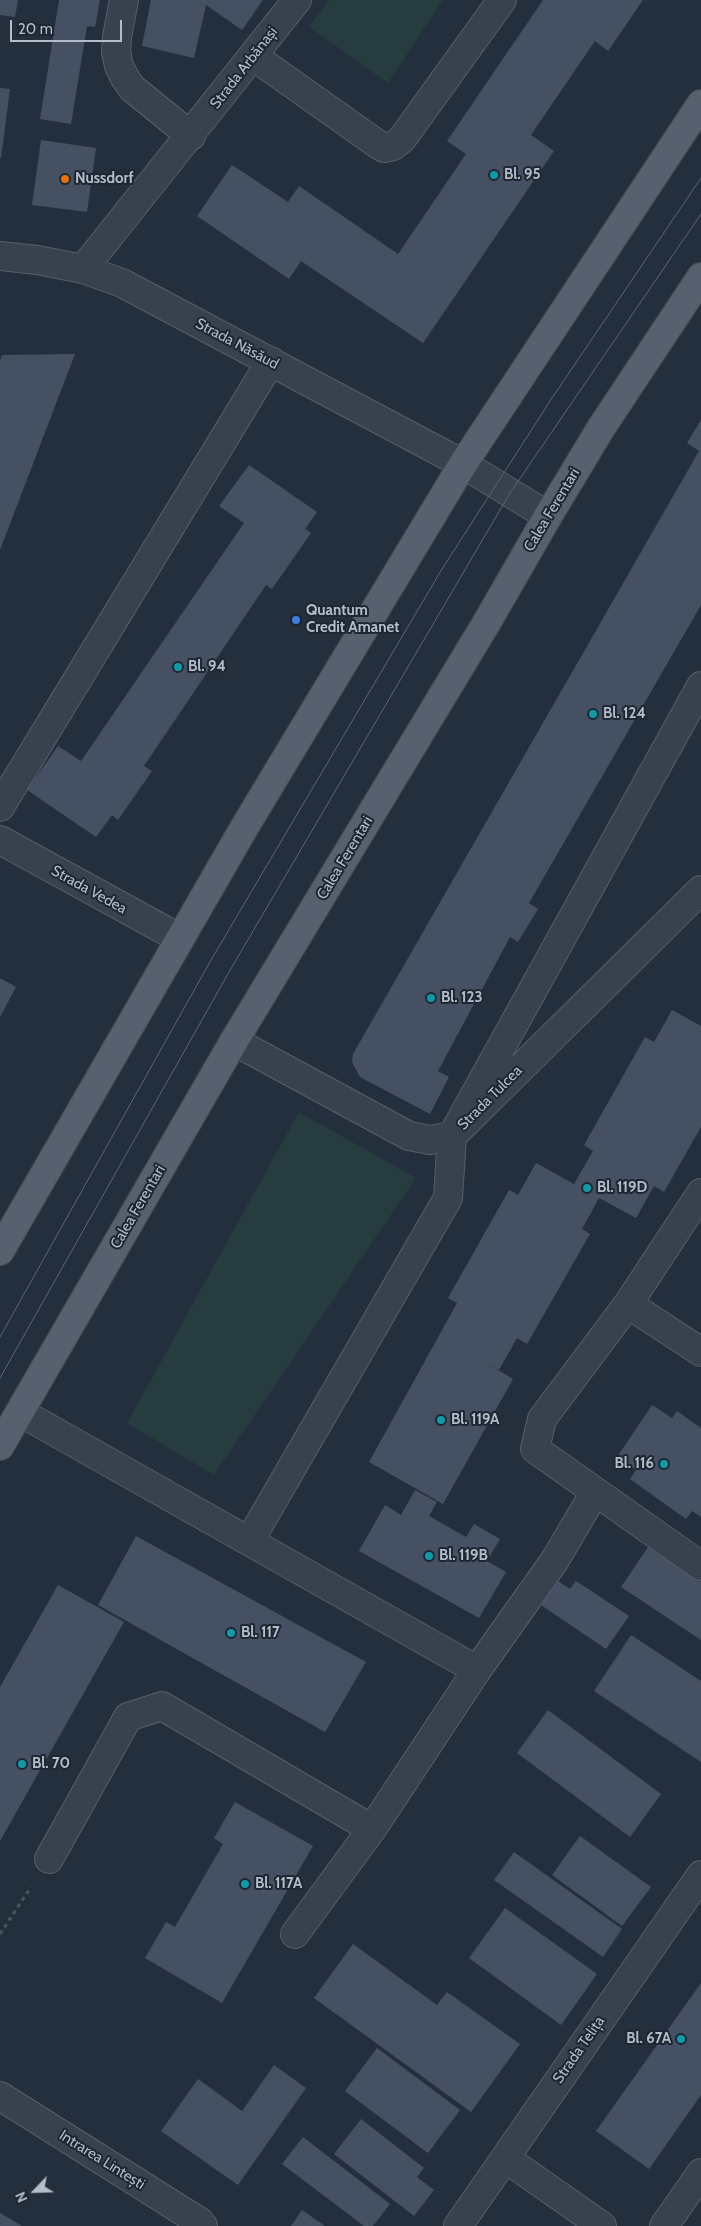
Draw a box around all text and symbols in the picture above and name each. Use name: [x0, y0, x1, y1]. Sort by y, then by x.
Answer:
scale bar: [12, 10, 125, 42]
text: 20 m: [18, 20, 53, 38]
street label: Strada Arbănași: [206, 24, 282, 112]
place label: Bl. 95: [504, 166, 540, 184]
marker: Bl. 95: [488, 169, 500, 181]
place label: Nussdorf: [75, 170, 134, 188]
marker: Nussdorf: [59, 173, 71, 185]
street label: Strada Năsăud: [192, 315, 282, 373]
street label: Calea Ferentari: [520, 465, 584, 555]
place label: Quantum Credit Amanet: [306, 602, 399, 637]
marker: Quantum Credit Amanet: [290, 614, 302, 626]
place label: Bl. 94: [188, 658, 226, 676]
marker: Bl. 94: [172, 661, 184, 673]
place label: Bl. 124: [603, 705, 646, 723]
marker: Bl. 124: [587, 708, 599, 720]
street label: Calea Ferentari: [313, 813, 377, 903]
street label: Strada Vedea: [48, 862, 130, 918]
place label: Bl. 123: [441, 989, 483, 1007]
marker: Bl. 123: [425, 992, 437, 1004]
street label: Strada Tulcea: [454, 1062, 526, 1134]
street label: Calea Ferentari: [107, 1162, 169, 1252]
place label: Bl. 119D: [597, 1179, 647, 1197]
marker: Bl. 119D: [581, 1182, 593, 1194]
place label: Bl. 119A: [451, 1411, 499, 1429]
marker: Bl. 119A: [435, 1414, 447, 1426]
place label: Bl. 116: [615, 1455, 654, 1473]
marker: Bl. 116: [658, 1458, 670, 1470]
place label: Bl. 119B: [439, 1547, 488, 1565]
marker: Bl. 119B: [423, 1550, 435, 1562]
place label: Bl. 117: [241, 1624, 280, 1642]
marker: Bl. 117: [225, 1627, 237, 1639]
place label: Bl. 70: [32, 1755, 70, 1773]
marker: Bl. 70: [16, 1758, 28, 1770]
place label: Bl. 117A: [255, 1875, 302, 1893]
marker: Bl. 117A: [239, 1878, 251, 1890]
street label: Strada Telița: [549, 2013, 609, 2087]
place label: Bl. 67A: [626, 2030, 671, 2048]
marker: Bl. 67A: [675, 2033, 687, 2045]
street label: Intrarea Lintești: [56, 2126, 148, 2194]
north arrow: [10, 2166, 60, 2216]
text: N: [11, 2189, 32, 2205]

